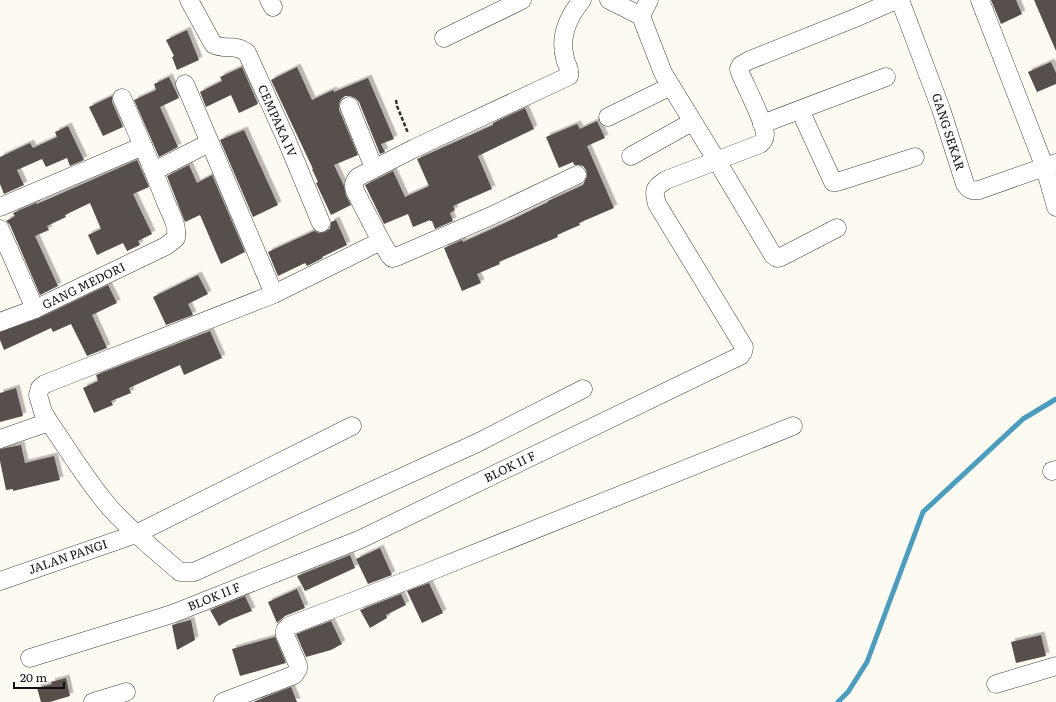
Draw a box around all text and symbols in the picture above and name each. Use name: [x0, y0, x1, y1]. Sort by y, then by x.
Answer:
street label: CEMPAKA IV: [254, 82, 302, 160]
street label: GANG SEKAR: [928, 91, 970, 173]
street label: GANG MEDORI: [39, 257, 128, 313]
street label: BLOK II F: [481, 446, 538, 486]
street label: JALAN PANGI: [26, 534, 110, 578]
street label: BLOK II F: [184, 577, 243, 615]
scale bar: [14, 664, 64, 690]
text: 20 m: [20, 668, 47, 686]

